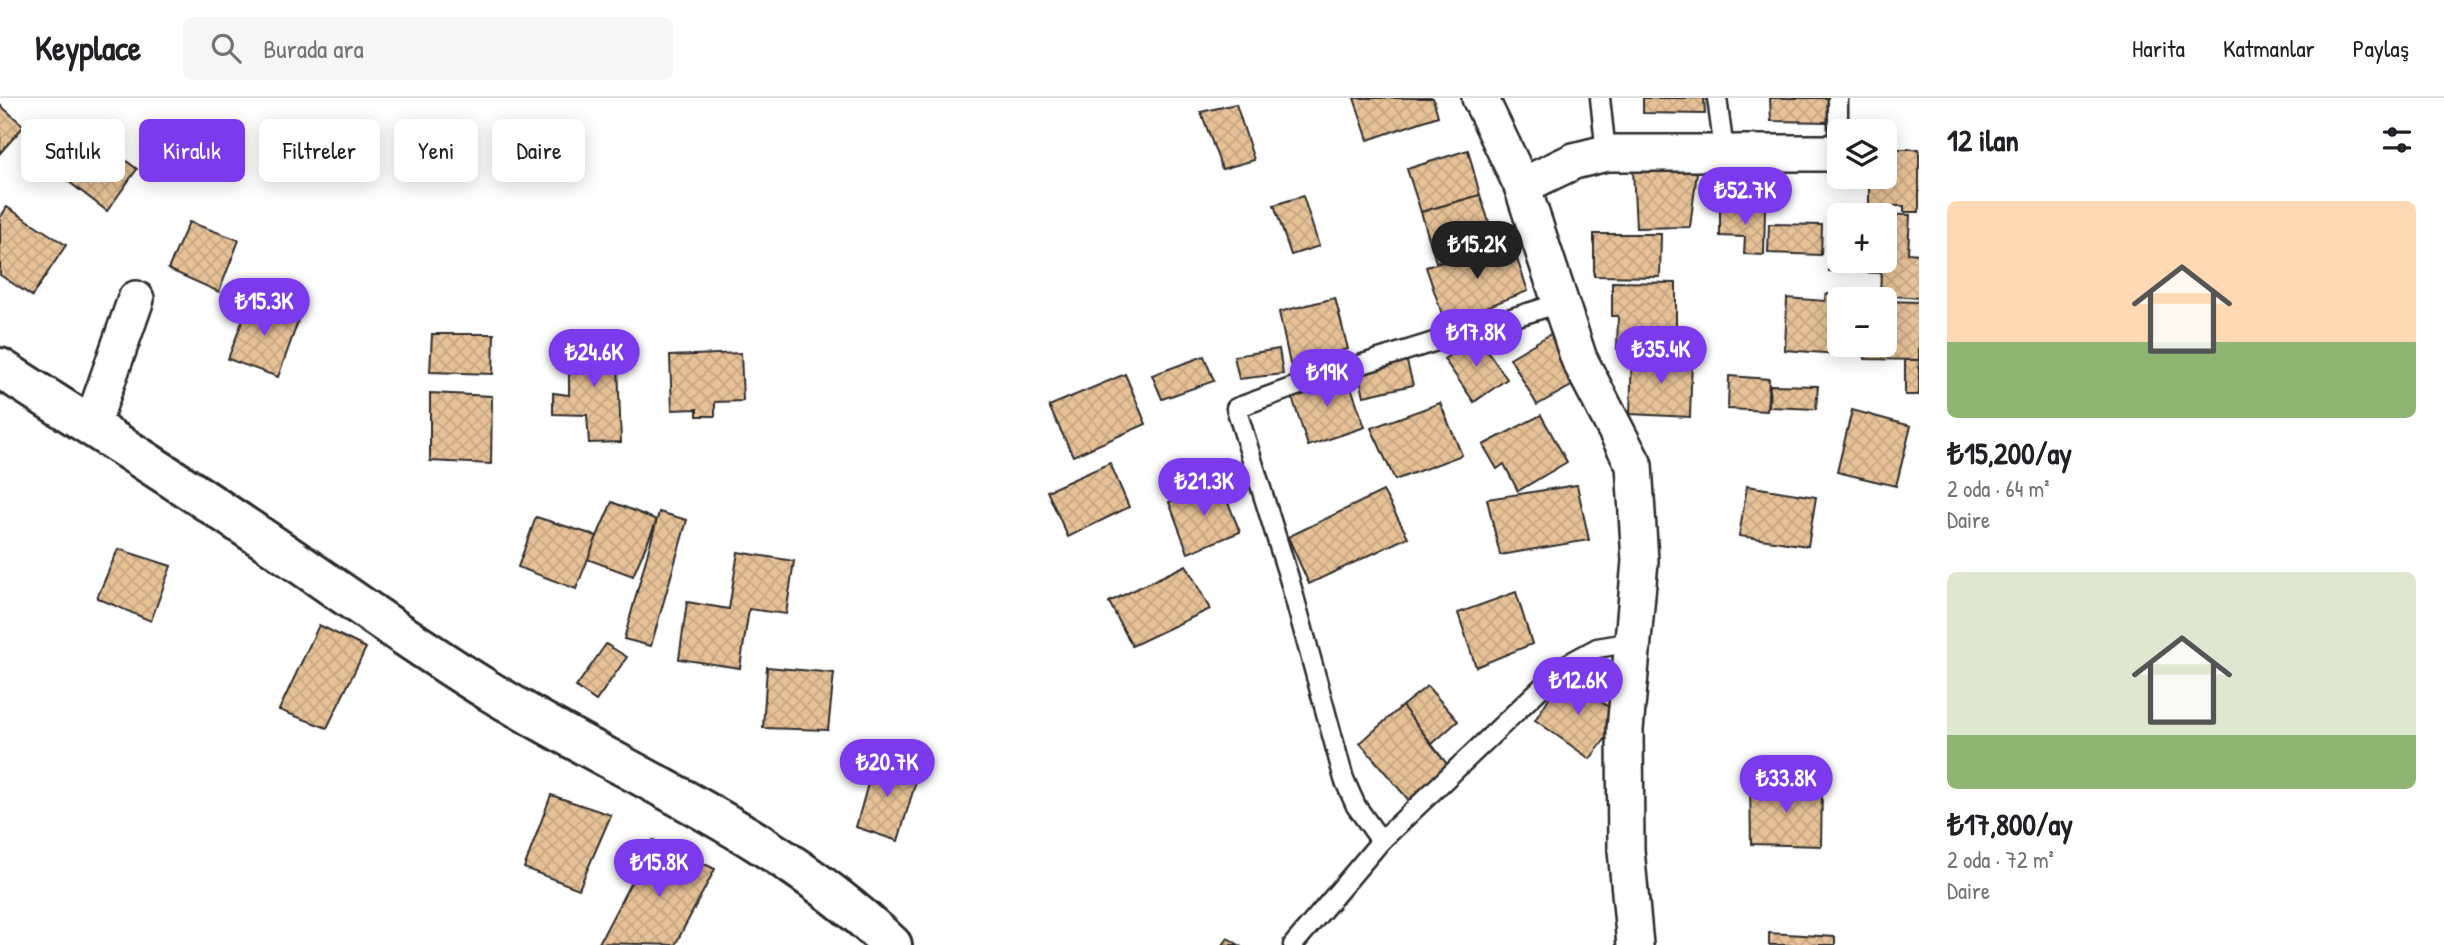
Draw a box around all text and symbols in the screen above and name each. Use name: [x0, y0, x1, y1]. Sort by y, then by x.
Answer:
search box: [183, 17, 673, 80]
text: Keyplace: [35, 26, 141, 70]
icon: search: [207, 29, 245, 67]
text: Burada ara: [263, 31, 364, 66]
text: Harita: [2132, 32, 2185, 64]
text: Katmanlar: [2223, 32, 2315, 64]
text: Paylaş: [2353, 32, 2409, 64]
chip: Satılık: [21, 119, 125, 182]
chip: Kiralık: [139, 119, 245, 182]
chip: Filtreler: [259, 119, 380, 182]
chip: Yeni: [394, 119, 478, 182]
chip: Daire: [492, 119, 585, 182]
map controls: [1827, 119, 1897, 357]
button: layers: [1827, 119, 1897, 189]
text: 12 ilan: [1947, 120, 2019, 160]
icon: filters: [2378, 121, 2416, 159]
pin: ₺52.7K: [1688, 167, 1802, 227]
text: ₺52.7K: [1714, 174, 1776, 205]
button: +: [1827, 203, 1897, 273]
pin: ₺15.2K: [1420, 222, 1534, 281]
text: ₺15.2K: [1448, 228, 1506, 259]
icon: home: [2119, 246, 2245, 372]
pin: ₺15.3K: [207, 278, 321, 338]
text: ₺15.3K: [235, 285, 293, 316]
button: −: [1827, 287, 1897, 357]
pin: ₺17.8K: [1419, 310, 1533, 369]
text: ₺17.8K: [1446, 316, 1506, 347]
pin: ₺35.4K: [1604, 327, 1718, 386]
pin: ₺24.6K: [537, 330, 651, 389]
text: ₺35.4K: [1632, 333, 1690, 364]
text: ₺24.6K: [565, 336, 623, 367]
pin: ₺19K: [1286, 350, 1368, 409]
text: ₺19K: [1306, 356, 1348, 387]
text: ₺15,200/ay: [1947, 433, 2072, 473]
pin: ₺21.3K: [1147, 458, 1261, 518]
text: ₺21.3K: [1174, 465, 1234, 496]
text: 2 oda · 64 m²: [1947, 473, 2050, 504]
text: Daire: [1947, 504, 1990, 535]
icon: home: [2119, 617, 2245, 743]
pin: ₺12.6K: [1521, 658, 1635, 717]
text: ₺12.6K: [1549, 664, 1607, 695]
pin: ₺20.7K: [830, 740, 944, 799]
text: ₺20.7K: [856, 746, 918, 777]
pin: ₺33.8K: [1729, 756, 1843, 815]
text: ₺33.8K: [1756, 762, 1816, 793]
text: ₺17,800/ay: [1947, 804, 2073, 844]
pin: ₺15.8K: [602, 840, 716, 899]
text: 2 oda · 72 m²: [1947, 844, 2054, 875]
text: ₺15.8K: [630, 846, 688, 877]
text: Daire: [1947, 875, 1990, 906]

